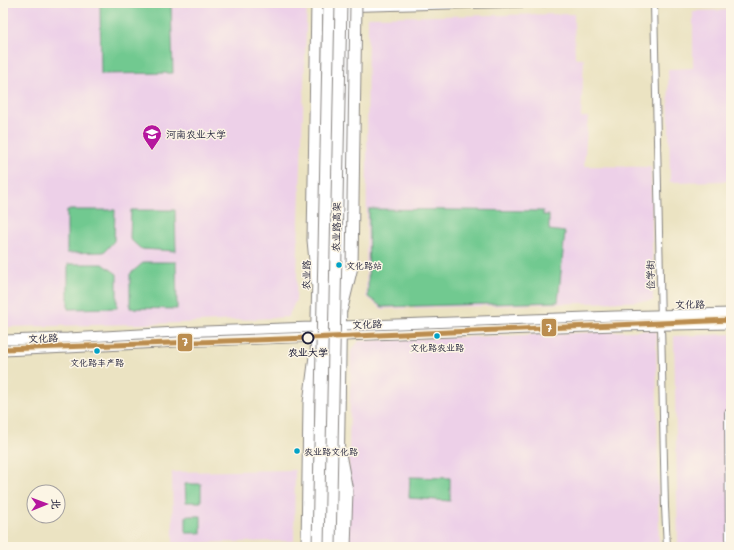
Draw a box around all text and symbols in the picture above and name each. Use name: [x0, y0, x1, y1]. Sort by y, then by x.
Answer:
school or university icon: 河南农业大学: [141, 123, 163, 151]
place label: 河南农业大学: [166, 127, 226, 141]
street label: 农业路高架: [329, 202, 343, 252]
street label: 农业路: [299, 260, 313, 290]
marker: 文化路站: [334, 260, 344, 270]
place label: 文化路站: [346, 260, 382, 271]
street label: 俭学街: [643, 260, 657, 290]
street label: 文化路: [675, 297, 705, 311]
street label: 文化路: [352, 316, 382, 332]
line badge: 7: [541, 318, 557, 337]
text: 7: [546, 320, 552, 335]
street label: 文化路: [28, 330, 58, 346]
marker: 农业大学: [301, 331, 315, 345]
marker: 文化路农业路: [432, 331, 442, 341]
line badge: 7: [177, 333, 193, 352]
text: 7: [182, 334, 188, 349]
place label: 文化路农业路: [410, 342, 464, 353]
place label: 农业大学: [288, 345, 328, 359]
marker: 文化路丰产路: [92, 346, 102, 356]
place label: 文化路丰产路: [70, 357, 124, 368]
marker: 农业路文化路: [292, 446, 302, 456]
place label: 农业路文化路: [304, 446, 358, 457]
north arrow: [26, 484, 66, 524]
text: 北: [49, 498, 64, 509]

